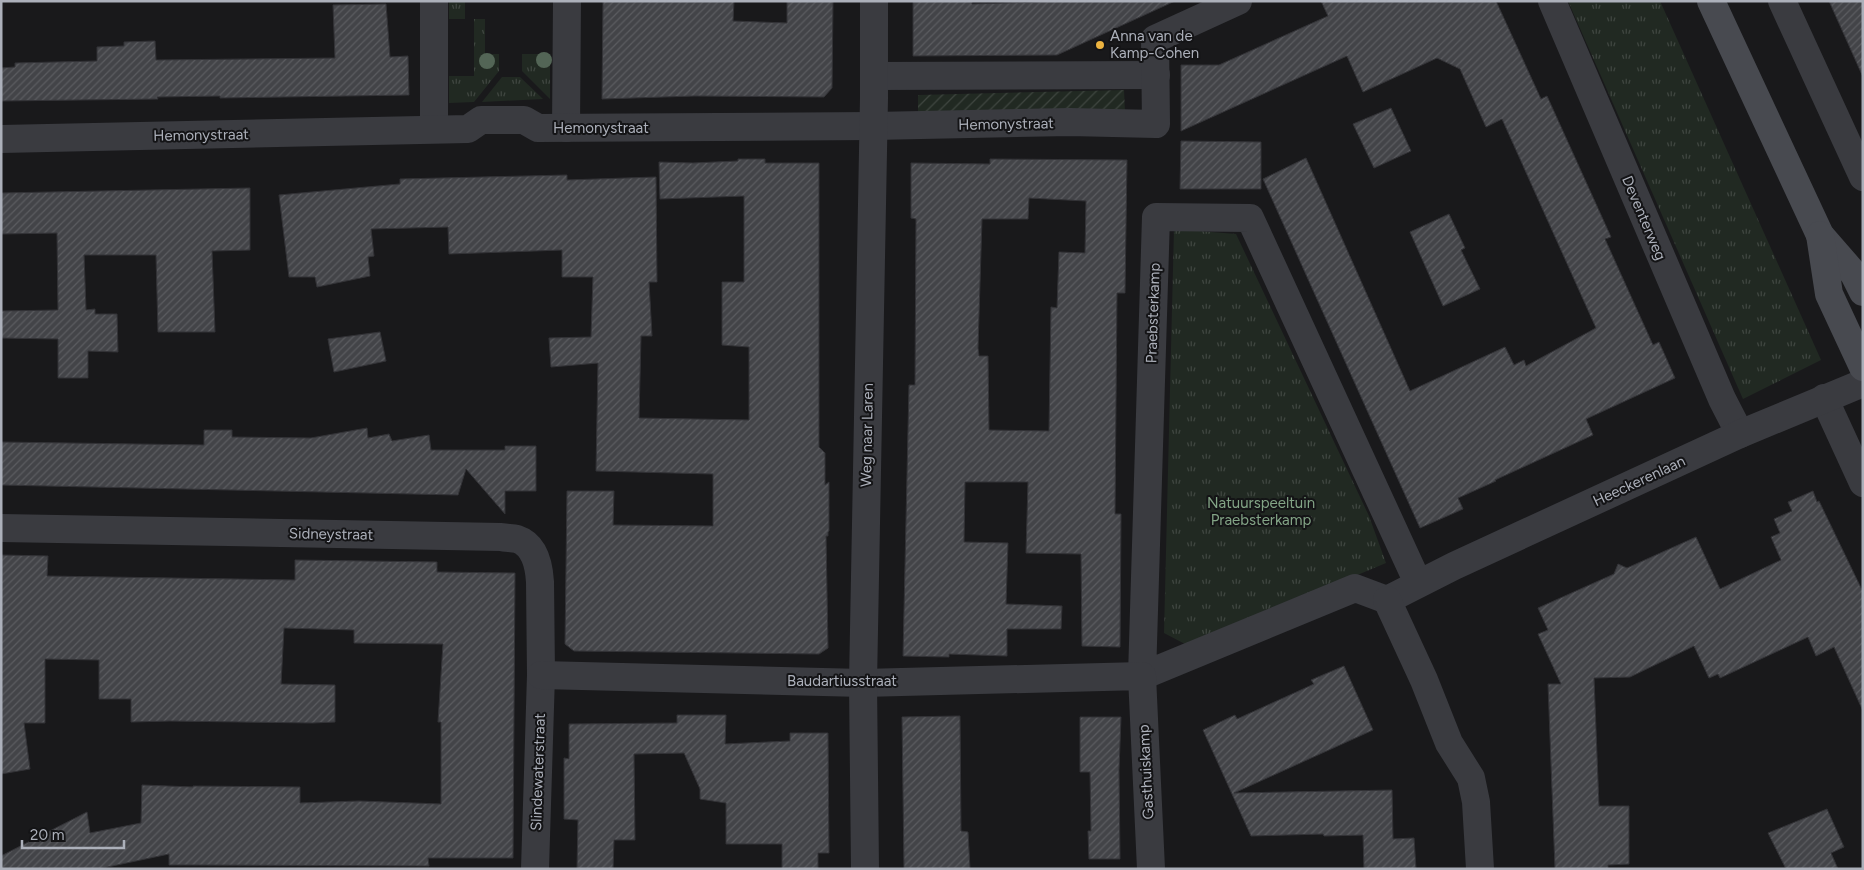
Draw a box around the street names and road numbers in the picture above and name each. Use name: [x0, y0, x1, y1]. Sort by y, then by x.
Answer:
street label: Hemonystraat: [958, 114, 1054, 134]
street label: Hemonystraat: [553, 119, 649, 137]
street label: Hemonystraat: [153, 125, 249, 145]
street label: Deventerweg: [1618, 173, 1670, 263]
street label: Praebsterkamp: [1142, 262, 1164, 364]
street label: Weg naar Laren: [857, 383, 877, 487]
street label: Heeckerenlaan: [1590, 452, 1688, 510]
street label: Sidneystraat: [289, 524, 374, 544]
street label: Baudartiusstraat: [787, 672, 897, 690]
street label: Slindewaterstraat: [527, 712, 549, 831]
street label: Gasthuiskamp: [1135, 724, 1157, 820]

